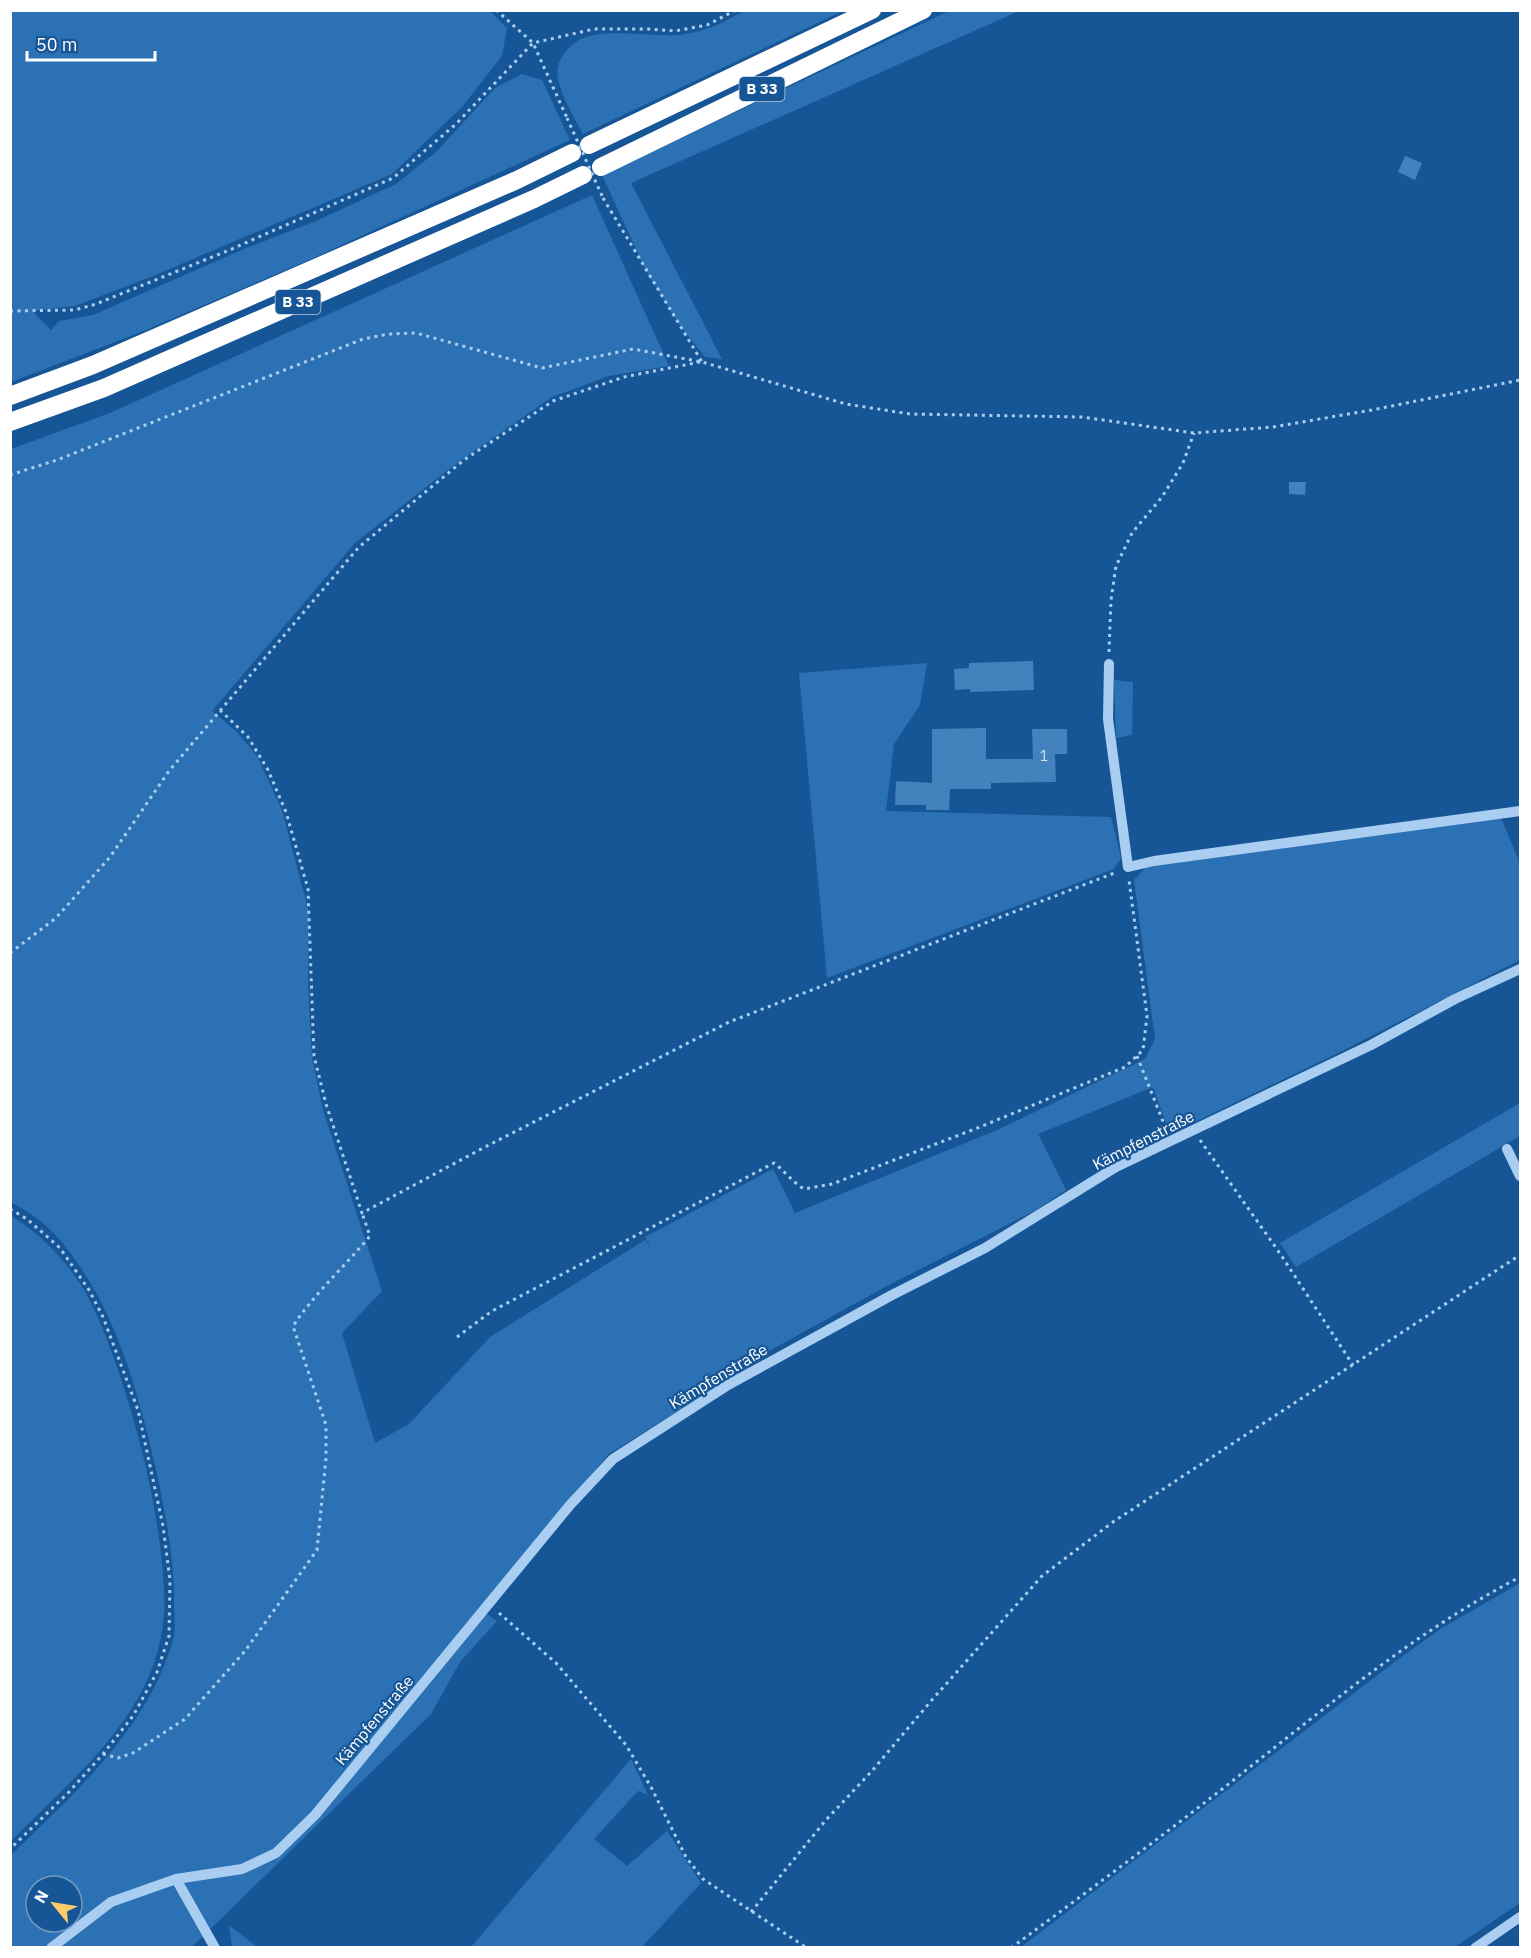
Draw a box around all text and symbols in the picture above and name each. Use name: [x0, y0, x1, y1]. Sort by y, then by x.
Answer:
scale bar: [27, 24, 154, 62]
text: 50 m: [36, 33, 78, 56]
road number: B 33: [740, 77, 784, 101]
road number: B 33: [276, 290, 320, 314]
house number: 1: [1040, 747, 1048, 765]
street label: Kämpfenstraße: [1089, 1106, 1197, 1174]
street label: Kämpfenstraße: [665, 1339, 771, 1413]
street label: Kämpfenstraße: [331, 1671, 418, 1769]
north arrow: [24, 1874, 84, 1934]
text: N: [29, 1886, 53, 1907]

